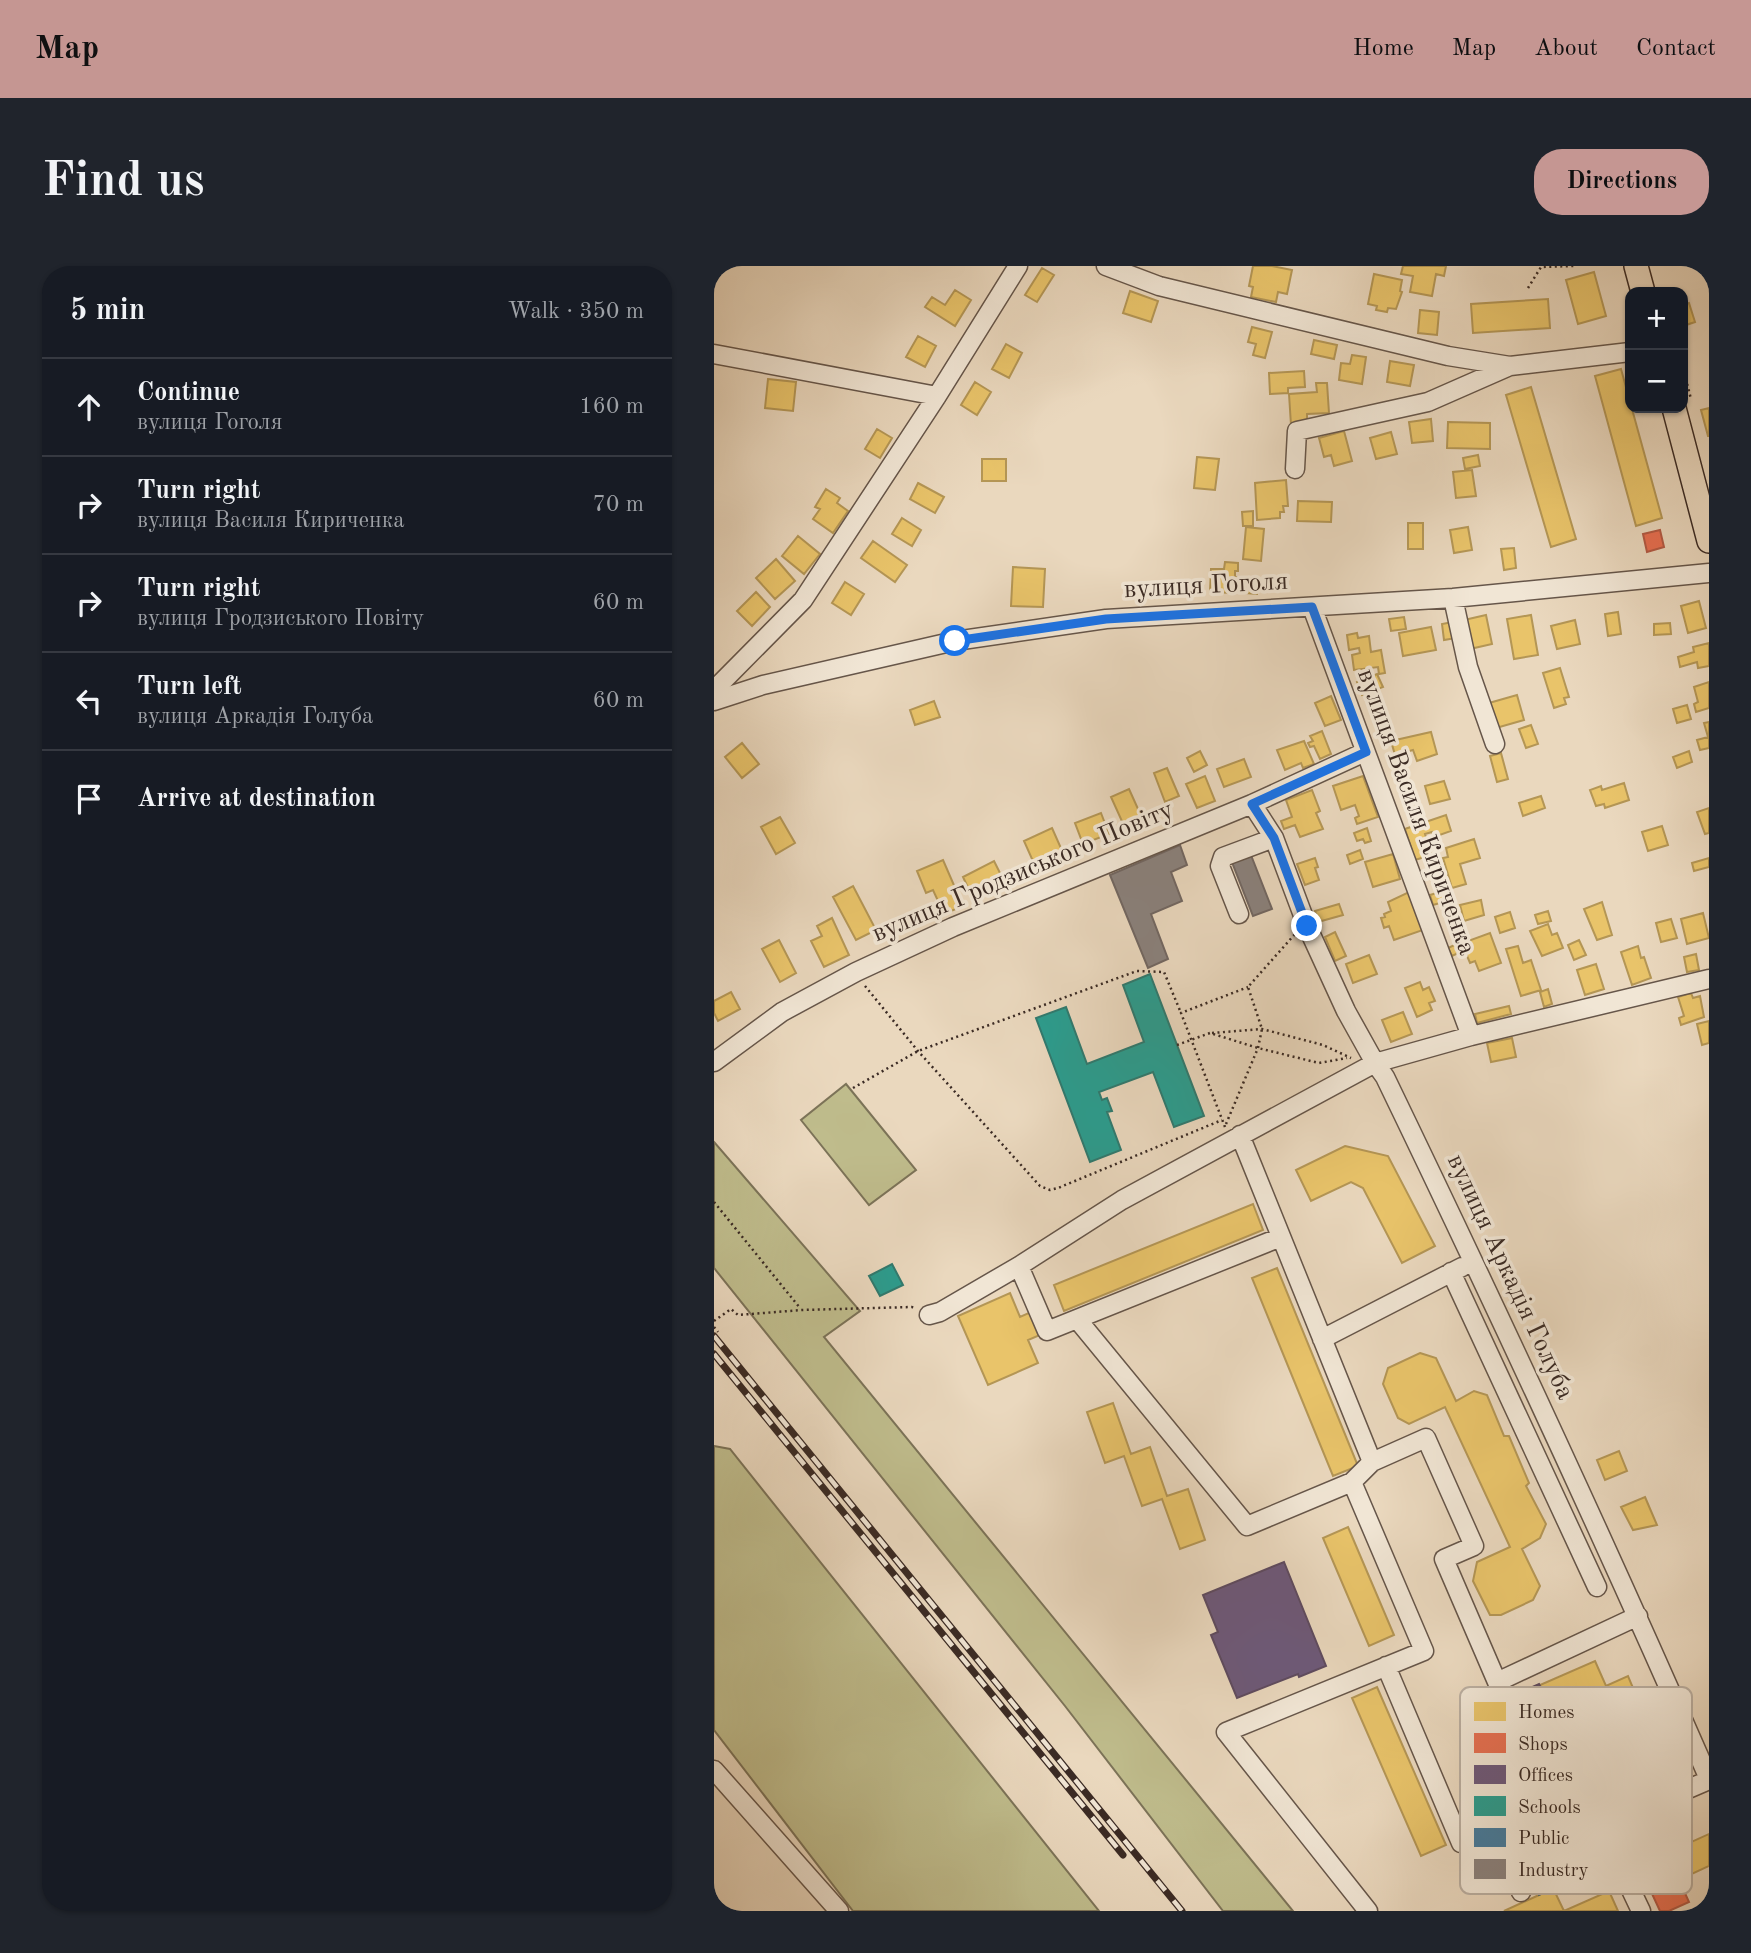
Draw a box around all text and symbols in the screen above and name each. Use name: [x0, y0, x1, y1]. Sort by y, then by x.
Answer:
text: Map: [35, 33, 99, 66]
text: Home: [1353, 37, 1414, 61]
text: Map: [1452, 37, 1496, 61]
text: About: [1534, 37, 1598, 61]
text: Contact: [1636, 37, 1716, 61]
button: Directions: [1534, 149, 1709, 215]
text: Find us: [42, 158, 205, 207]
map controls: [1625, 287, 1688, 413]
button: +: [1625, 287, 1688, 350]
text: 5 min: [70, 296, 145, 326]
text: Walk · 350 m: [508, 300, 644, 323]
button: −: [1625, 350, 1688, 413]
text: Continue: [137, 380, 240, 406]
icon: ahead: [70, 388, 108, 426]
text: 160 m: [579, 395, 644, 418]
text: вулиця Гоголя: [137, 411, 282, 434]
text: Turn right: [137, 478, 260, 504]
icon: right: [70, 486, 108, 524]
text: 70 m: [593, 493, 644, 516]
text: вулиця Василя Кириченка: [137, 509, 405, 532]
street label: вулиця Гоголя: [1123, 569, 1289, 603]
text: Turn right: [137, 576, 260, 602]
icon: right: [70, 584, 108, 622]
text: 60 m: [593, 591, 644, 614]
text: вулиця Гродзиського Повіту: [137, 607, 424, 630]
route start: [939, 625, 970, 656]
street label: вулиця Василя Кириченка: [1352, 665, 1480, 959]
text: Turn left: [137, 674, 242, 700]
icon: left: [70, 682, 108, 720]
text: 60 m: [593, 689, 644, 712]
text: вулиця Аркадія Голуба: [137, 705, 373, 728]
icon: arrive: [70, 780, 108, 818]
text: Arrive at destination: [137, 786, 376, 812]
street label: вулиця Гродзиського Повіту: [869, 797, 1178, 947]
route end: [1291, 910, 1322, 941]
street label: вулиця Аркадія Голуба: [1442, 1150, 1578, 1404]
legend: [1460, 1687, 1692, 1894]
text: Homes: [1518, 1704, 1574, 1723]
text: Shops: [1518, 1736, 1568, 1755]
text: Offices: [1518, 1767, 1573, 1786]
text: Schools: [1518, 1799, 1581, 1818]
text: Public: [1518, 1830, 1569, 1849]
text: Industry: [1518, 1862, 1589, 1881]

